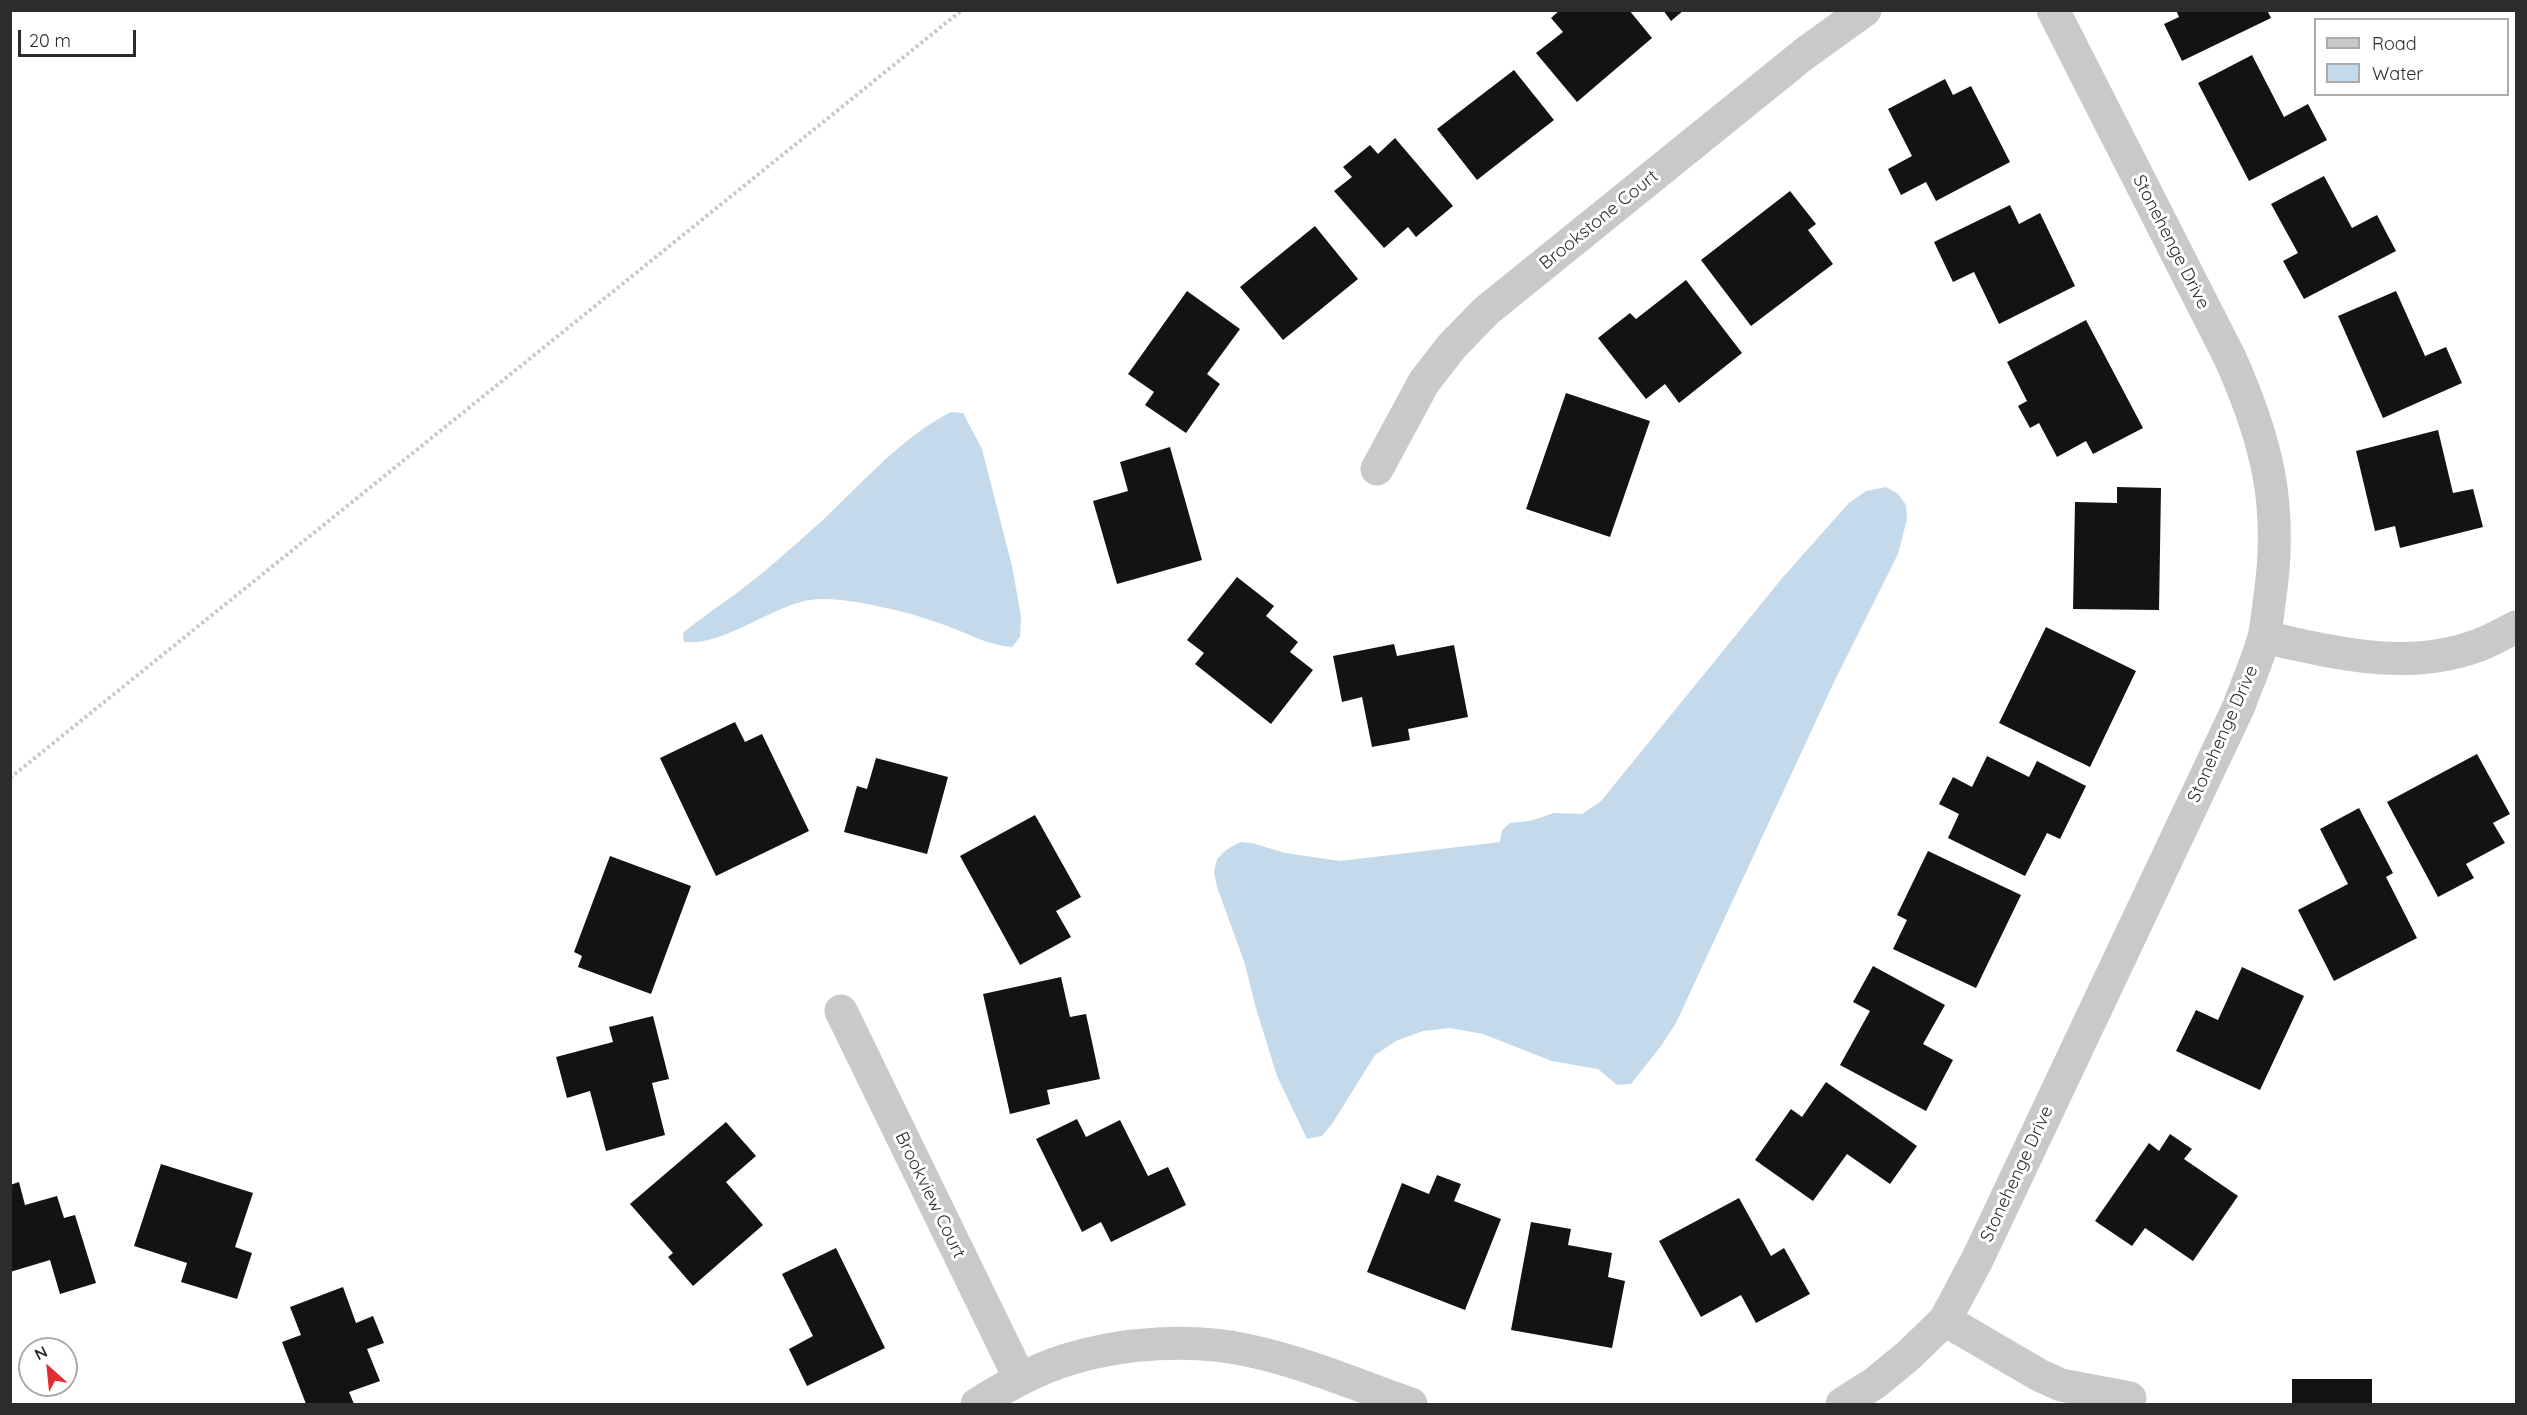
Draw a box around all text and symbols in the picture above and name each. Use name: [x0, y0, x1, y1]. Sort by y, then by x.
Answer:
scale bar: [21, 18, 140, 56]
legend: [2314, 18, 2509, 96]
text: 20 m: [29, 29, 71, 52]
text: Road: [2372, 32, 2417, 55]
text: Water: [2372, 62, 2423, 85]
street label: Brookstone Court: [1535, 166, 1663, 274]
street label: Stonehenge Drive: [2128, 171, 2214, 313]
street label: Stonehenge Drive: [2183, 662, 2263, 806]
street label: Stonehenge Drive: [1976, 1103, 2058, 1245]
street label: Brookview Court: [890, 1128, 970, 1262]
north arrow: [18, 1337, 78, 1397]
text: N: [31, 1341, 51, 1364]

